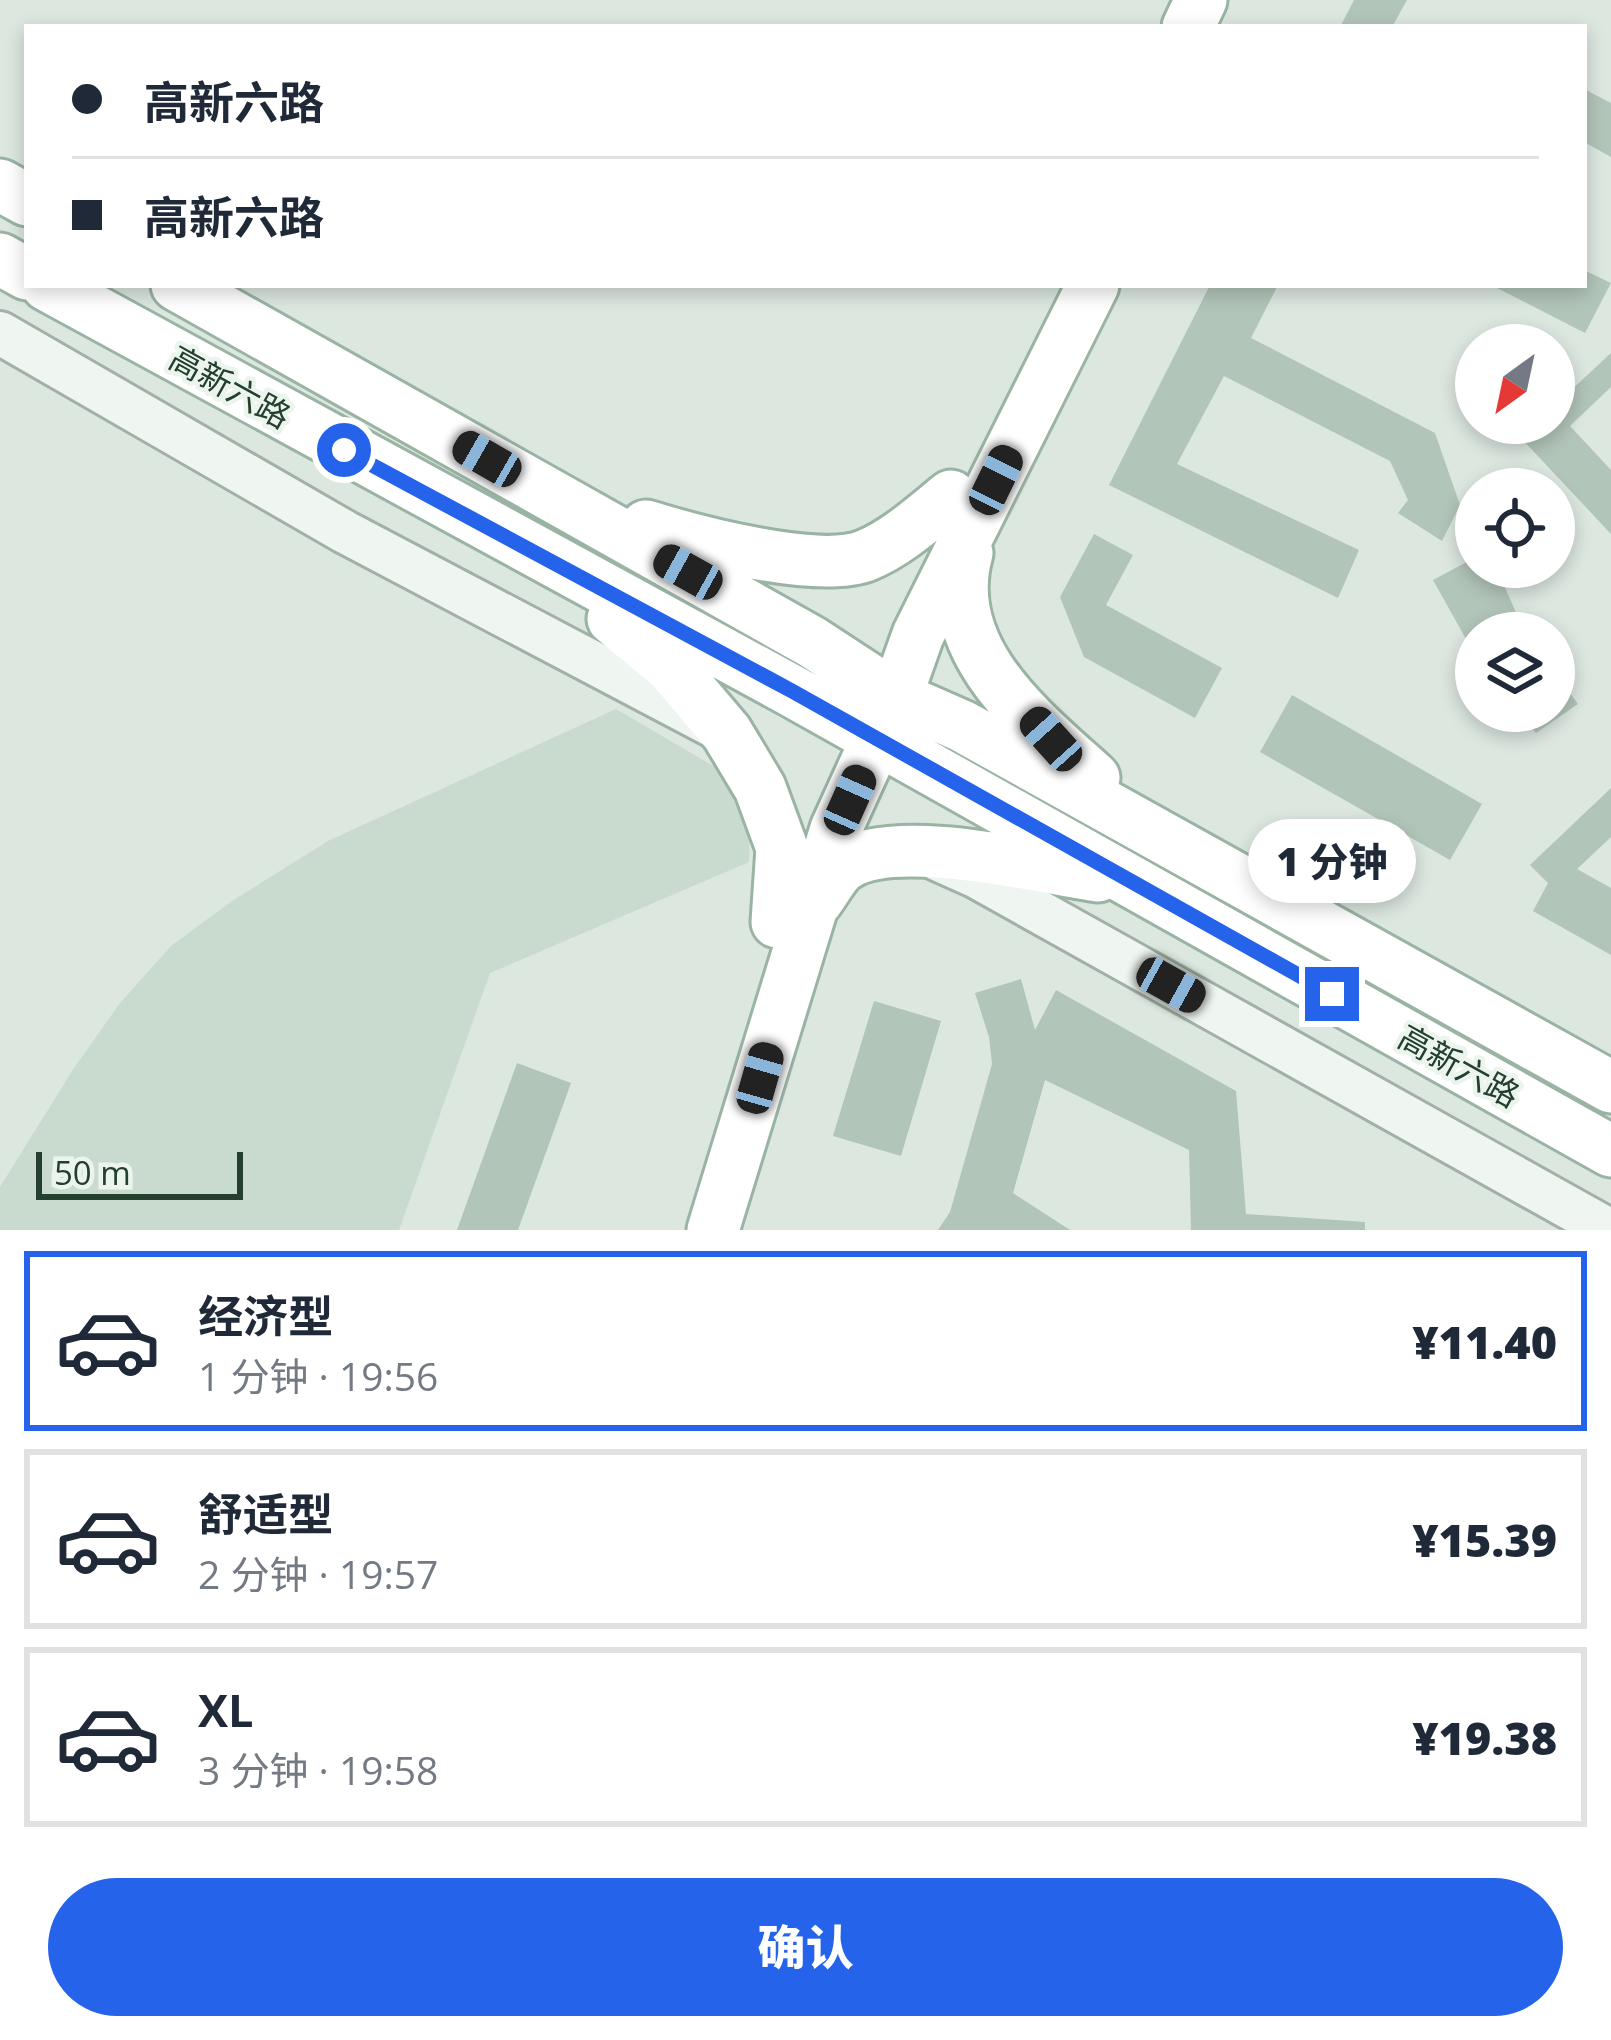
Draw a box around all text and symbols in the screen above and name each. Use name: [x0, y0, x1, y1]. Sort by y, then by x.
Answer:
text: 高新六路: [144, 71, 324, 132]
text: 高新六路: [144, 186, 324, 247]
north arrow: [1455, 324, 1575, 444]
map controls: [1455, 324, 1575, 732]
street label: 高新六路: [162, 335, 299, 438]
route start: [317, 423, 371, 477]
car: [447, 425, 527, 493]
car: [964, 440, 1028, 520]
button: locate: [1455, 468, 1575, 588]
car: [648, 539, 728, 605]
button: layers: [1455, 612, 1575, 732]
car: [1014, 700, 1088, 778]
car: [819, 760, 881, 840]
callout: 1 分钟: [1248, 820, 1416, 904]
text: 1 分钟: [1277, 834, 1387, 887]
car: [1131, 952, 1211, 1018]
route end: [1305, 967, 1359, 1021]
street label: 高新六路: [1391, 1014, 1528, 1117]
car: [733, 1038, 787, 1118]
scale bar: [36, 1146, 243, 1199]
text: 50 m: [54, 1150, 131, 1195]
text: 经济型: [198, 1285, 333, 1346]
icon: car: [54, 1287, 162, 1395]
text: ¥11.40: [1412, 1311, 1557, 1372]
text: 1 分钟 · 19:56: [198, 1349, 438, 1402]
text: 舒适型: [198, 1483, 333, 1544]
icon: car: [54, 1485, 162, 1593]
text: ¥15.39: [1412, 1509, 1557, 1570]
text: 2 分钟 · 19:57: [198, 1547, 438, 1600]
text: XL: [198, 1679, 253, 1740]
icon: car: [54, 1683, 162, 1791]
text: ¥19.38: [1412, 1707, 1557, 1768]
text: 3 分钟 · 19:58: [198, 1743, 438, 1796]
button: 确认: [48, 1878, 1563, 2016]

